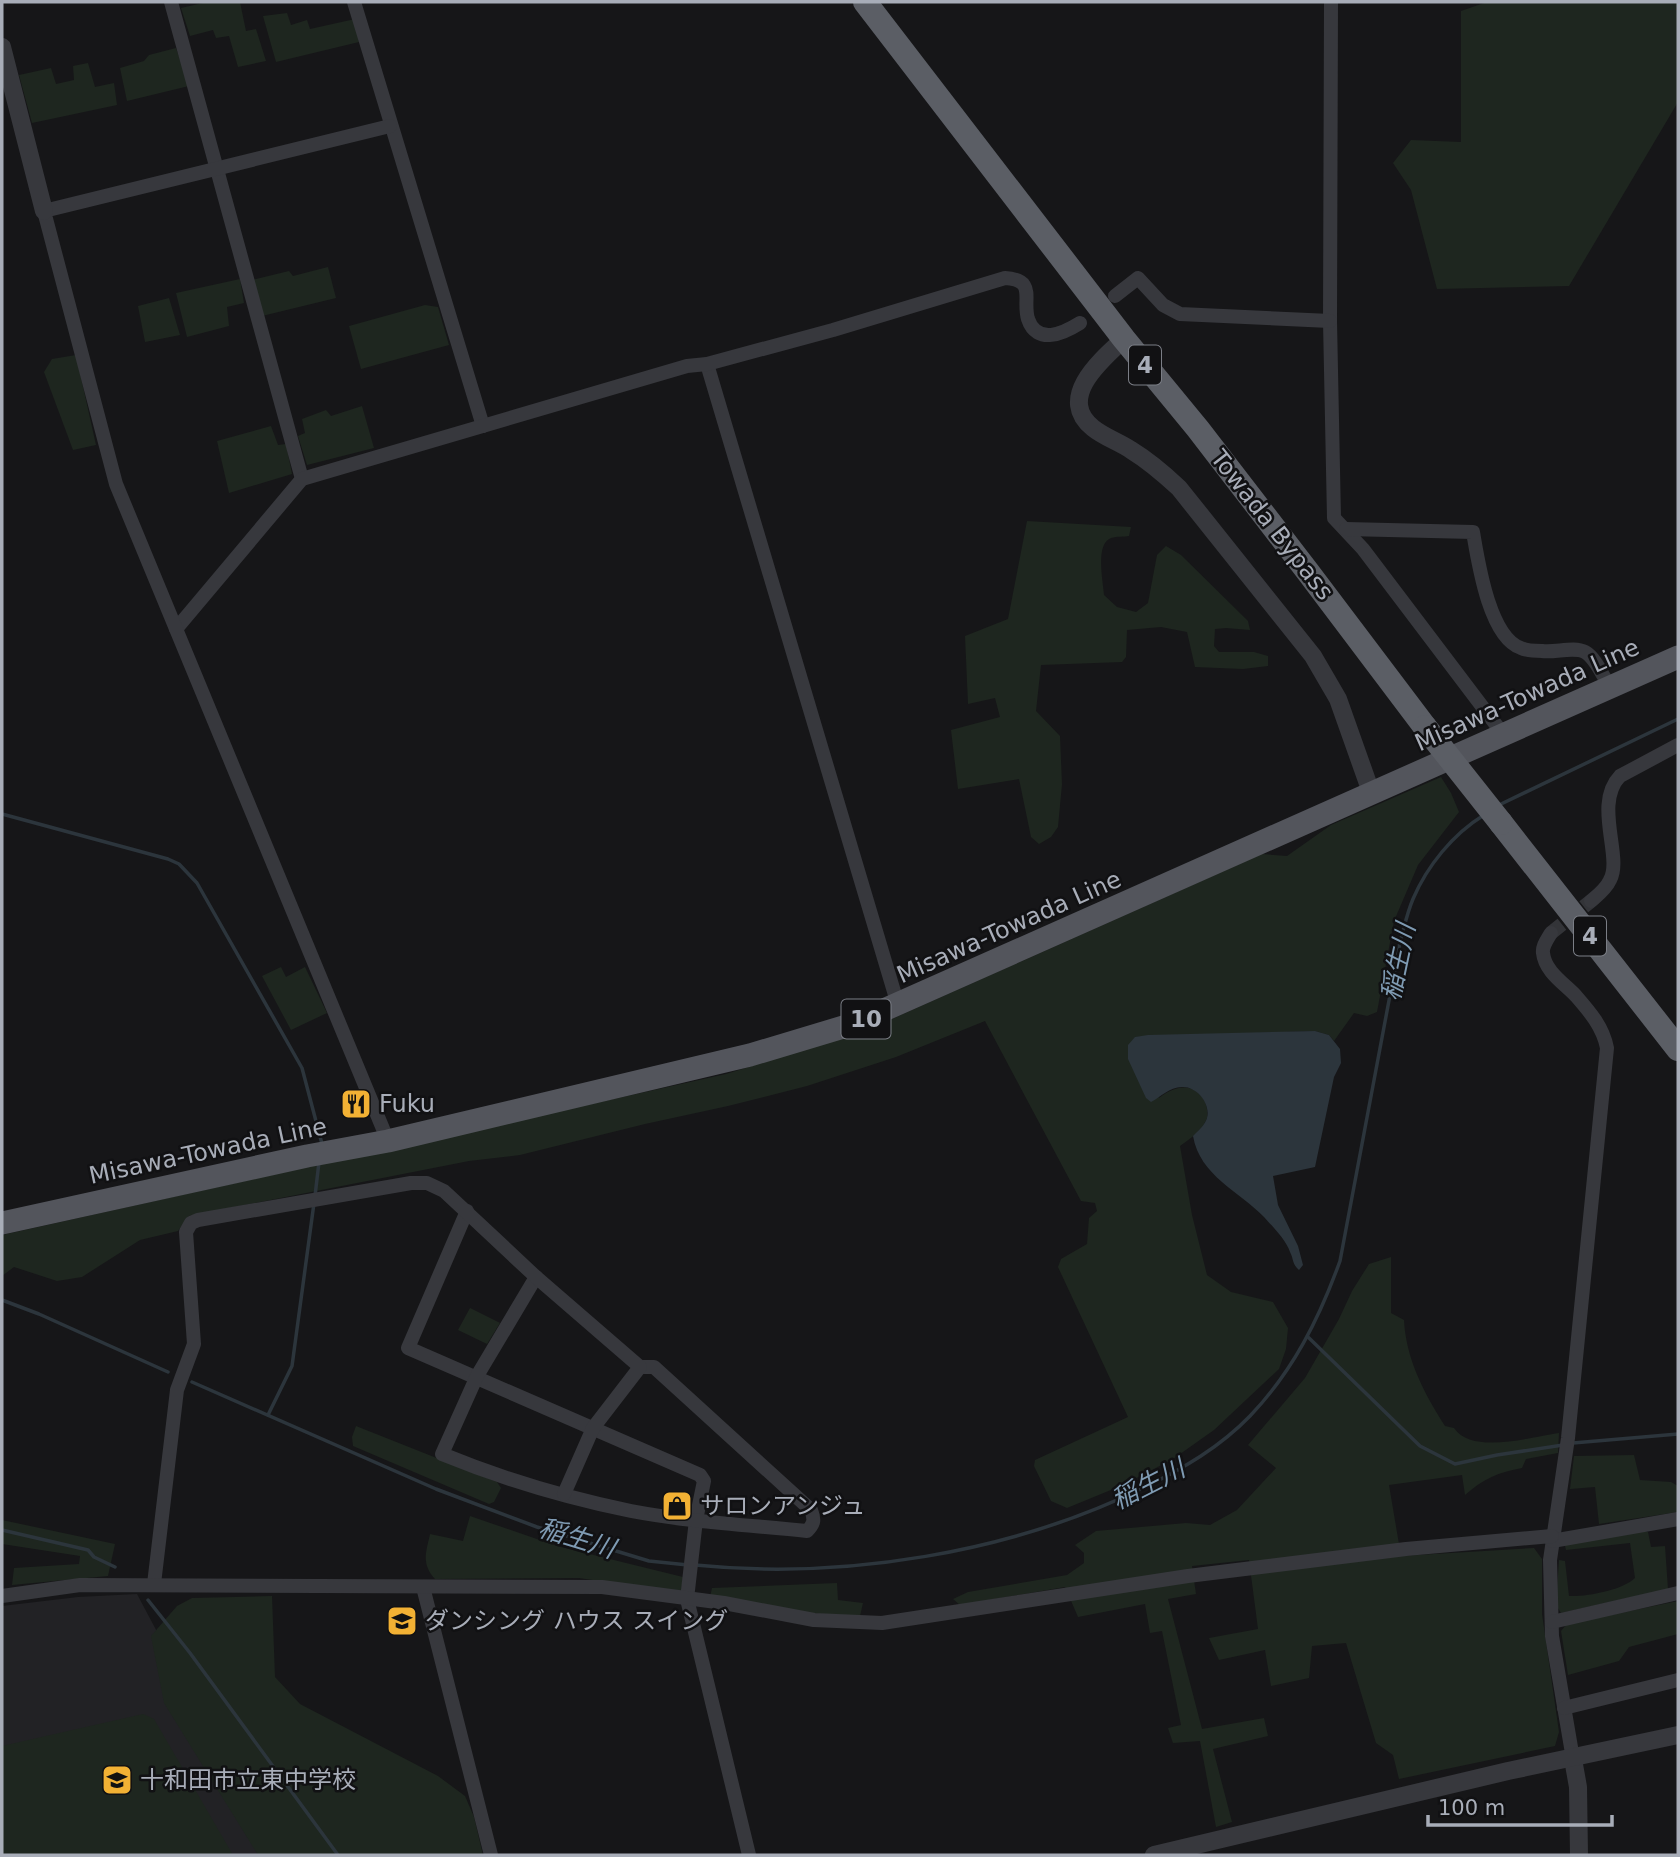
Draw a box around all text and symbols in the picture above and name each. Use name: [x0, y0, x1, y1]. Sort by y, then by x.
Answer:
road number: 4: [1129, 346, 1161, 384]
street label: Towada Bypass: [1204, 444, 1339, 606]
street label: Misawa-Towada Line: [1411, 633, 1643, 757]
street label: Misawa-Towada Line: [893, 865, 1125, 989]
road number: 4: [1574, 917, 1606, 956]
water label: 稲生川: [1375, 918, 1421, 1003]
road number: 10: [842, 1000, 890, 1038]
restaurant icon: Fuku: [339, 1087, 373, 1121]
place label: Fuku: [379, 1090, 435, 1118]
street label: Misawa-Towada Line: [86, 1112, 330, 1190]
water label: 稲生川: [1106, 1452, 1192, 1515]
shop icon: サロンアンジュ: [660, 1489, 694, 1523]
place label: サロンアンジュ: [700, 1492, 865, 1520]
water label: 稲生川: [535, 1512, 622, 1565]
school or university icon: ダンシング ハウス スイング: [385, 1604, 419, 1638]
place label: ダンシング ハウス スイング: [425, 1607, 728, 1635]
school or university icon: 十和田市立東中学校: [100, 1763, 134, 1797]
place label: 十和田市立東中学校: [140, 1766, 356, 1794]
scale bar: [1428, 1784, 1612, 1828]
text: 100 m: [1438, 1796, 1505, 1820]

